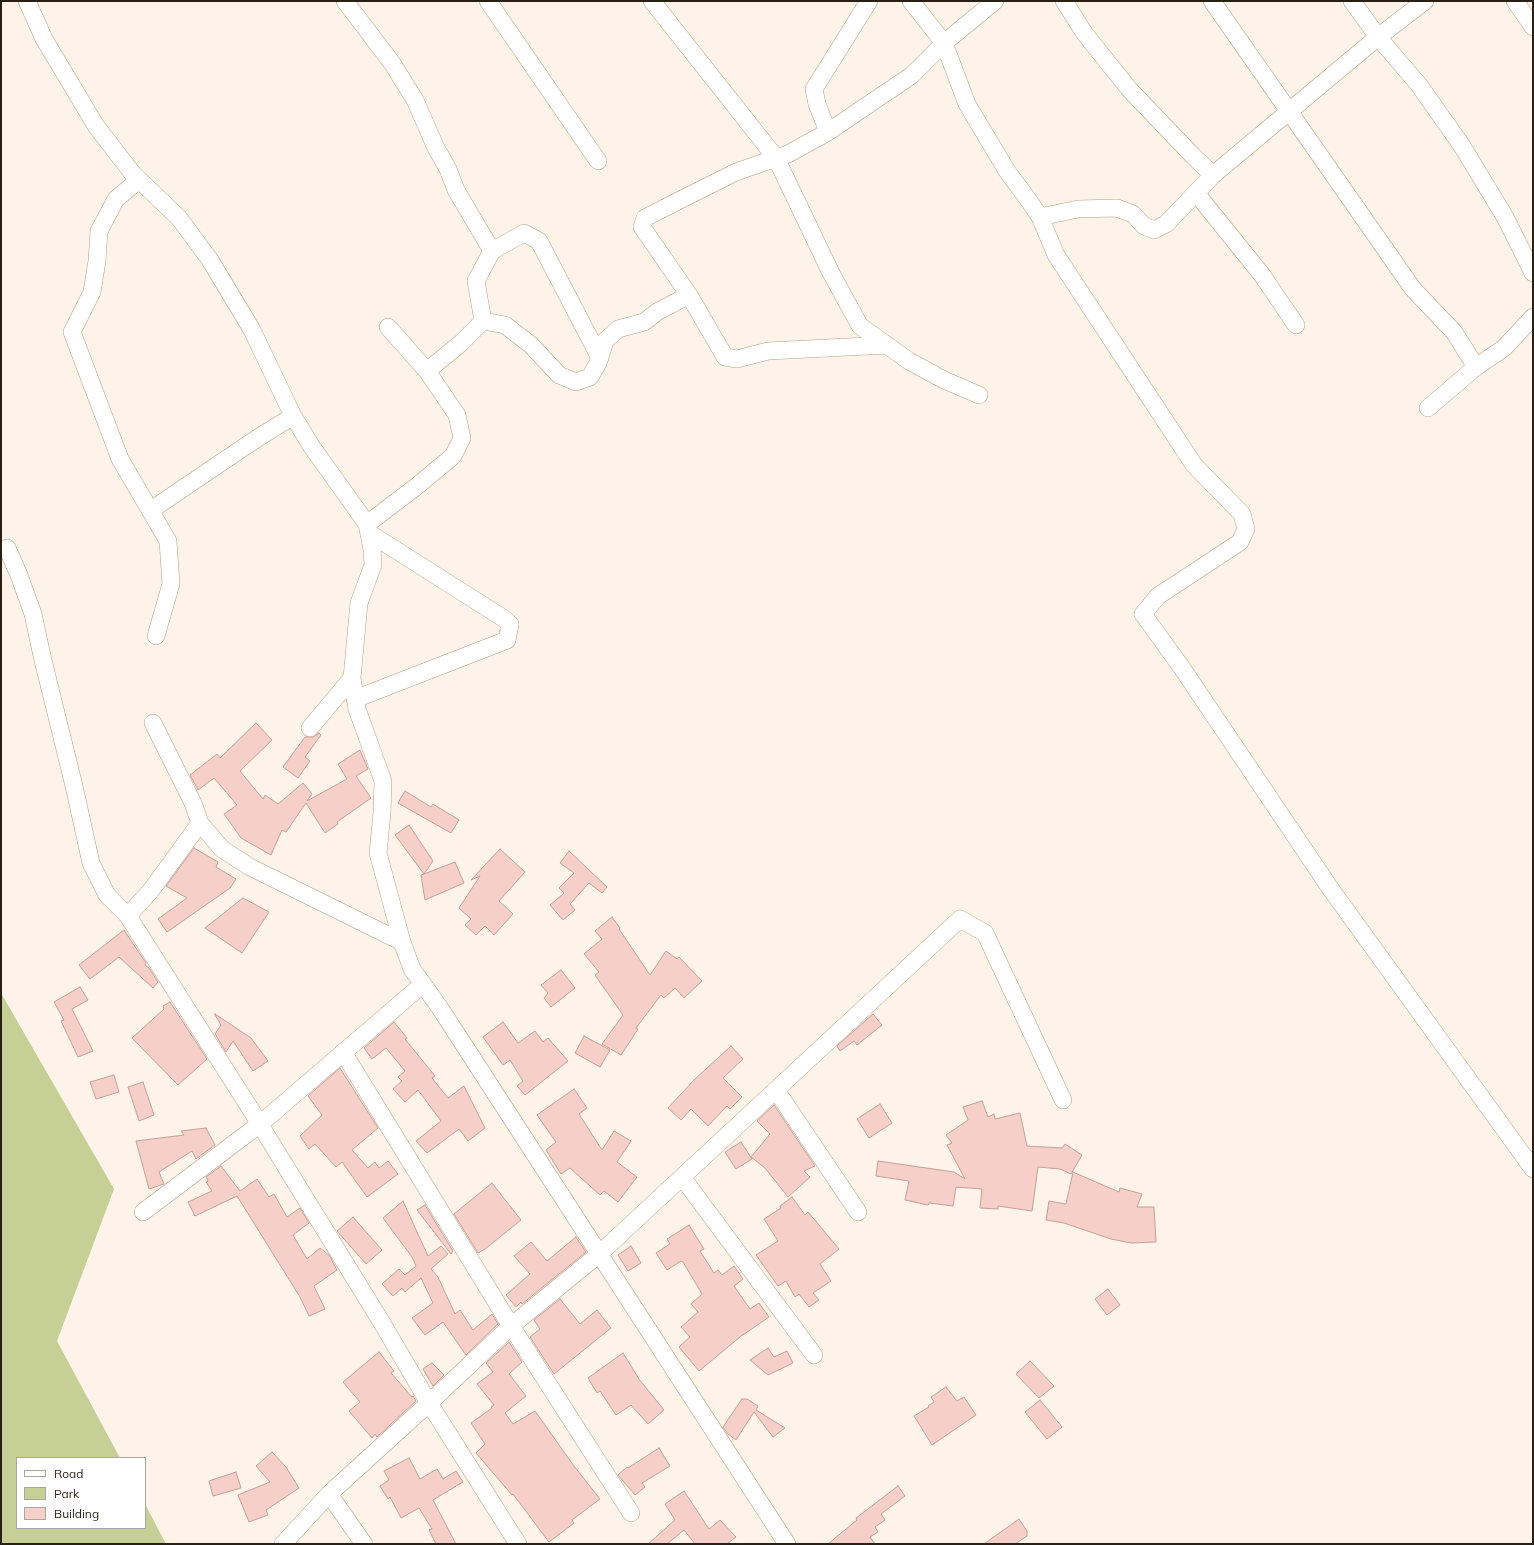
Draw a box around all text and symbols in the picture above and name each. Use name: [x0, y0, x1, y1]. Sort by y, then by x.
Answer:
legend: [16, 1457, 146, 1529]
text: Road: [54, 1466, 83, 1481]
text: Park: [54, 1486, 79, 1501]
text: Building: [54, 1506, 99, 1521]

